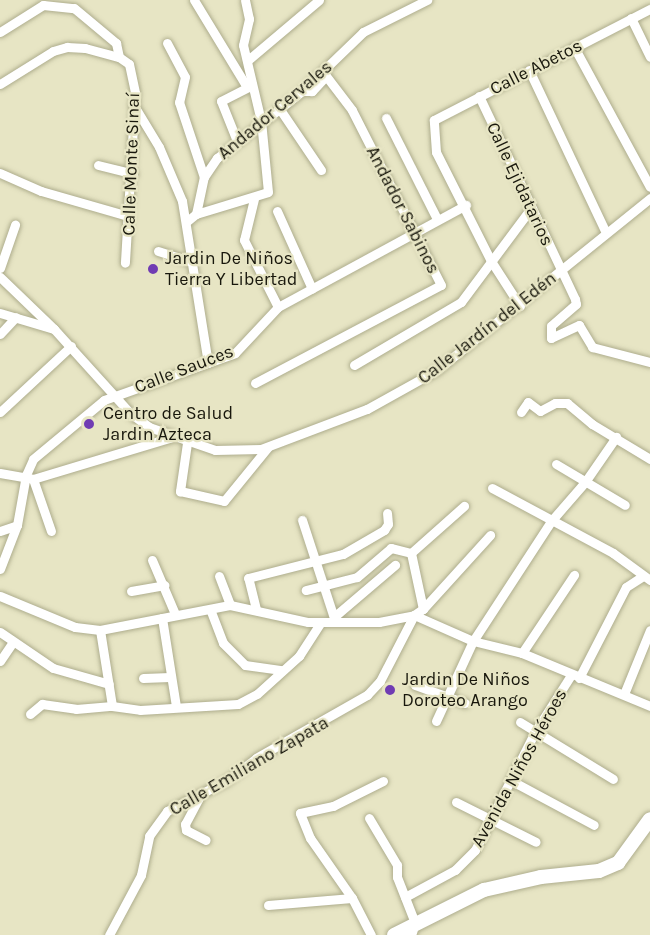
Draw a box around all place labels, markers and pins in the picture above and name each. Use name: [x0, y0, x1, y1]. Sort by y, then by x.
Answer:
place label: Jardin De Niños Tierra Y Libertad: [165, 248, 297, 290]
marker: Jardin De Niños Tierra Y Libertad: [146, 262, 160, 276]
place label: Centro de Salud Jardin Azteca: [103, 403, 233, 446]
marker: Centro de Salud Jardin Azteca: [80, 415, 98, 433]
place label: Jardin De Niños Doroteo Arango: [402, 669, 530, 712]
marker: Jardin De Niños Doroteo Arango: [383, 683, 397, 697]

